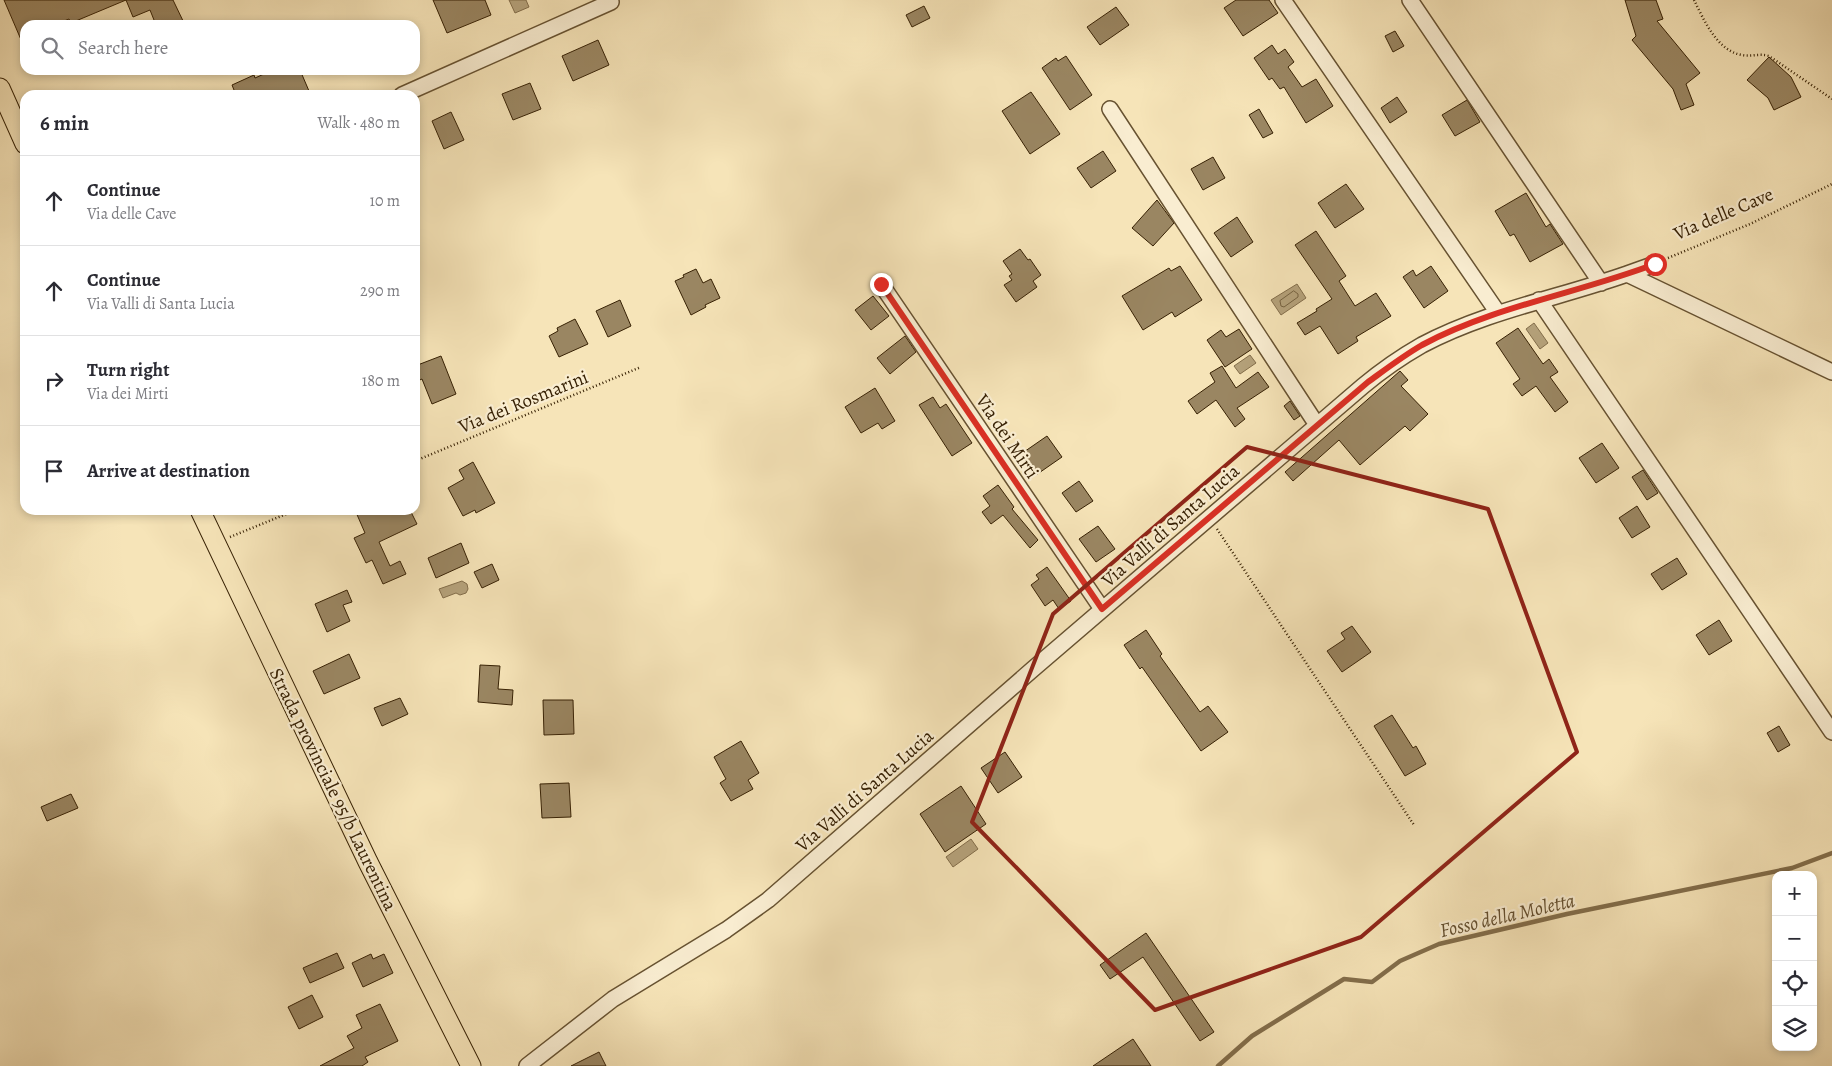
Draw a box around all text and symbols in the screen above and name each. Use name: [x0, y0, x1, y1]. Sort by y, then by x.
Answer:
search box: [20, 20, 420, 75]
icon: search: [38, 34, 66, 62]
text: Search here: [78, 35, 168, 61]
text: 6 min: [40, 109, 89, 137]
text: Walk · 480 m: [318, 112, 400, 134]
text: Continue: [87, 177, 161, 203]
street label: Via delle Cave: [1669, 181, 1777, 247]
icon: ahead: [40, 187, 68, 215]
text: 10 m: [370, 190, 400, 212]
text: Via delle Cave: [87, 203, 176, 225]
route start: [1644, 253, 1667, 276]
text: Continue: [87, 267, 161, 293]
route end: [870, 273, 893, 296]
icon: ahead: [40, 277, 68, 305]
text: 290 m: [360, 280, 400, 302]
text: Via Valli di Santa Lucia: [87, 293, 235, 315]
text: Turn right: [87, 357, 169, 383]
street label: Via dei Rosmarini: [454, 364, 592, 440]
icon: right: [40, 367, 68, 395]
text: 180 m: [362, 370, 400, 392]
text: Via dei Mirti: [87, 383, 169, 405]
street label: Via dei Mirti: [969, 388, 1045, 484]
icon: arrive: [40, 457, 68, 485]
text: Arrive at destination: [87, 458, 250, 484]
street label: Via Valli di Santa Lucia: [1095, 458, 1246, 594]
street label: Strada provinciale 95/b Laurentina: [263, 664, 403, 915]
street label: Via Valli di Santa Lucia: [789, 723, 940, 859]
map controls: [1772, 871, 1817, 1051]
button: +: [1772, 871, 1817, 916]
water label: Fosso della Moletta: [1437, 887, 1577, 944]
button: −: [1772, 916, 1817, 961]
button: locate: [1772, 961, 1817, 1006]
button: layers: [1772, 1006, 1817, 1051]

